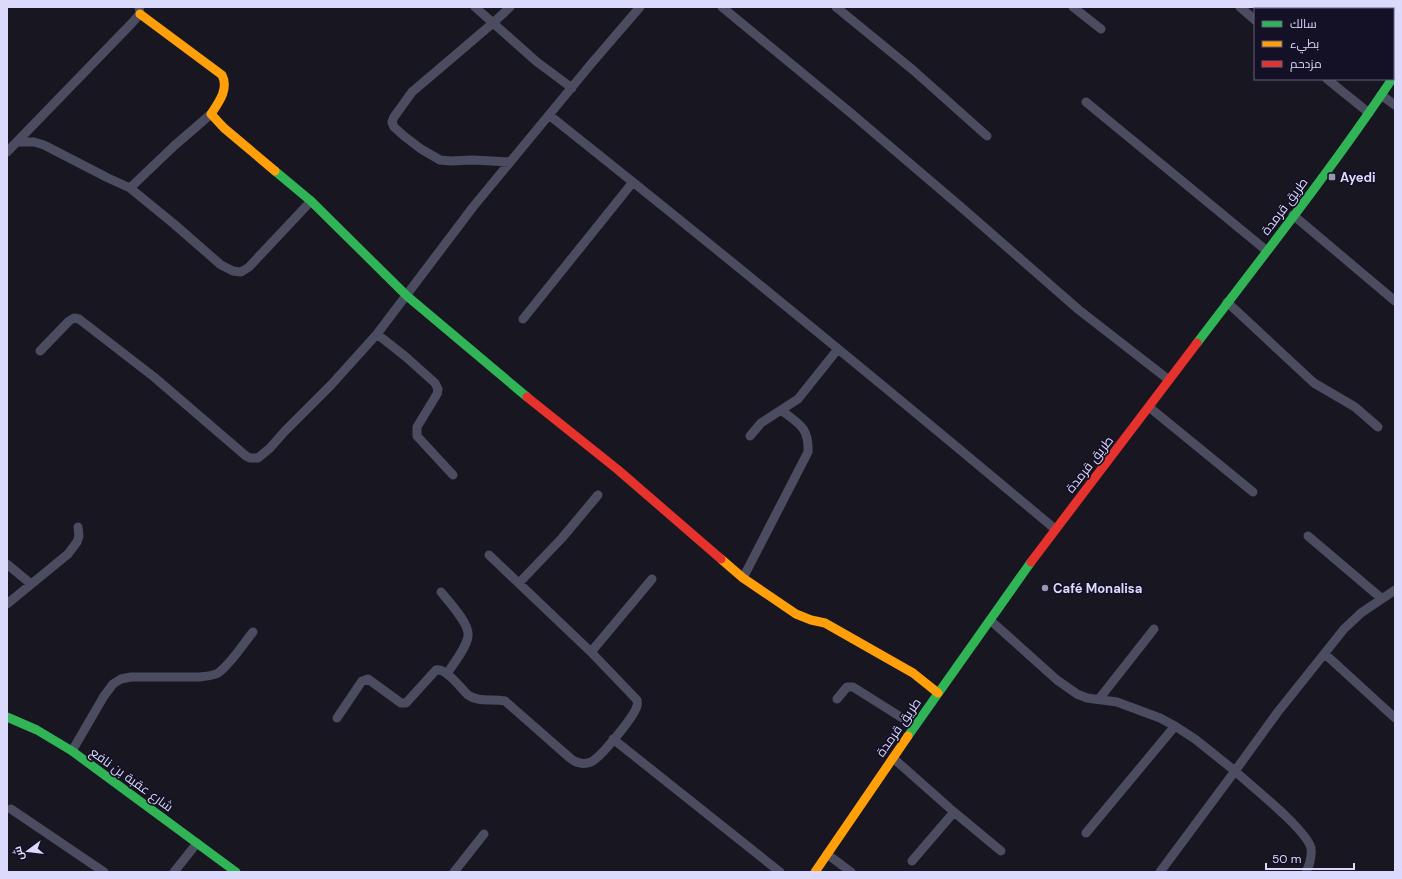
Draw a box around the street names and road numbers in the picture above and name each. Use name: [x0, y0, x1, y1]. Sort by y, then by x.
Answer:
street label: طريق قرمدة: [1257, 174, 1312, 239]
street label: طريق قرمدة: [1062, 432, 1117, 496]
street label: طريق قرمدة: [872, 695, 925, 760]
street label: شارع عقبة بن نافع: [87, 743, 177, 815]

